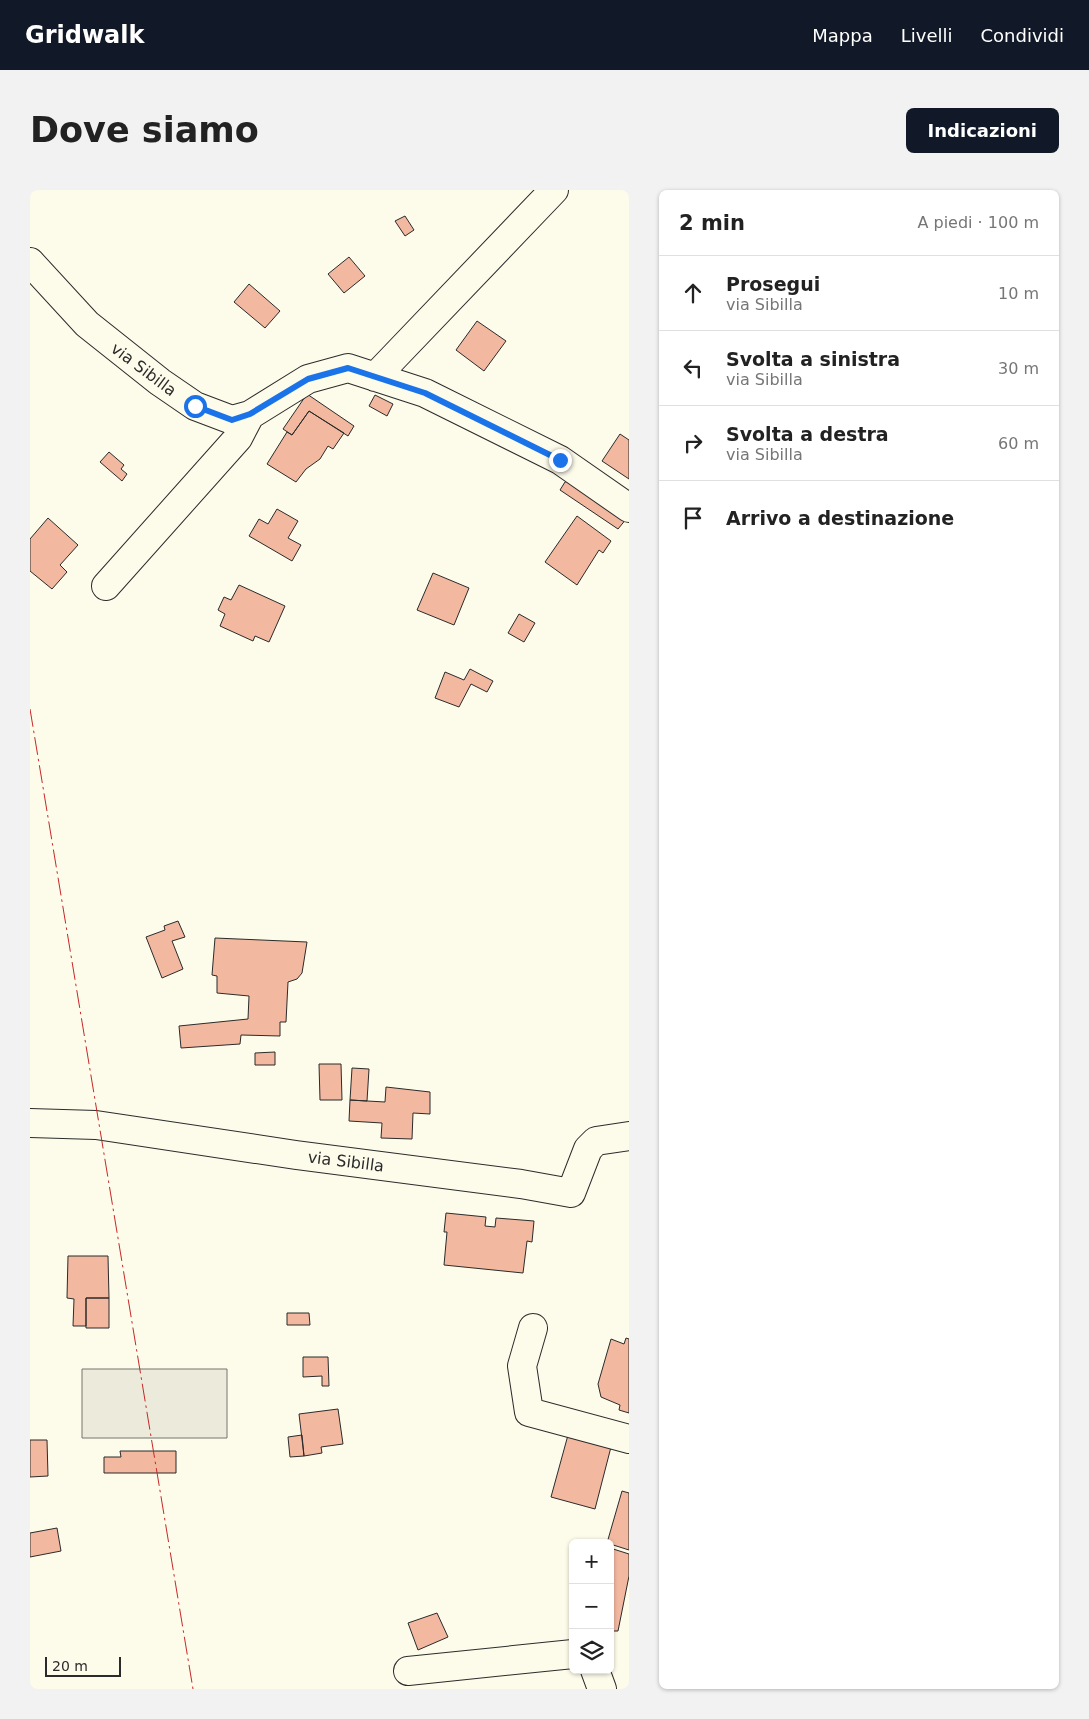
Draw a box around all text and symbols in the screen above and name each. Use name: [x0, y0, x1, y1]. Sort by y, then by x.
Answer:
text: Gridwalk: [25, 21, 145, 49]
text: Mappa: [812, 25, 873, 46]
text: Livelli: [901, 25, 953, 46]
text: Condividi: [981, 25, 1064, 46]
button: Indicazioni: [906, 108, 1059, 153]
text: Dove siamo: [30, 110, 259, 150]
text: 2 min: [679, 211, 745, 235]
text: A piedi · 100 m: [917, 213, 1039, 232]
text: Prosegui: [726, 273, 820, 295]
icon: ahead: [679, 279, 707, 307]
text: 10 m: [998, 284, 1039, 303]
text: via Sibilla: [726, 295, 803, 314]
street label: via Sibilla: [107, 339, 180, 400]
text: Svolta a sinistra: [726, 348, 900, 370]
icon: left: [679, 354, 707, 382]
text: 30 m: [998, 359, 1039, 378]
text: via Sibilla: [726, 370, 803, 389]
route start: [184, 395, 207, 418]
text: Svolta a destra: [726, 423, 889, 445]
icon: right: [679, 429, 707, 457]
text: 60 m: [998, 434, 1039, 453]
text: via Sibilla: [726, 445, 803, 464]
route end: [549, 449, 572, 472]
icon: arrive: [679, 504, 707, 532]
text: Arrivo a destinazione: [726, 507, 954, 529]
street label: via Sibilla: [307, 1147, 385, 1176]
map controls: [569, 1539, 614, 1674]
button: +: [569, 1539, 614, 1584]
button: −: [569, 1584, 614, 1629]
button: layers: [569, 1629, 614, 1674]
scale bar: [45, 1654, 121, 1677]
text: 20 m: [52, 1658, 88, 1674]

